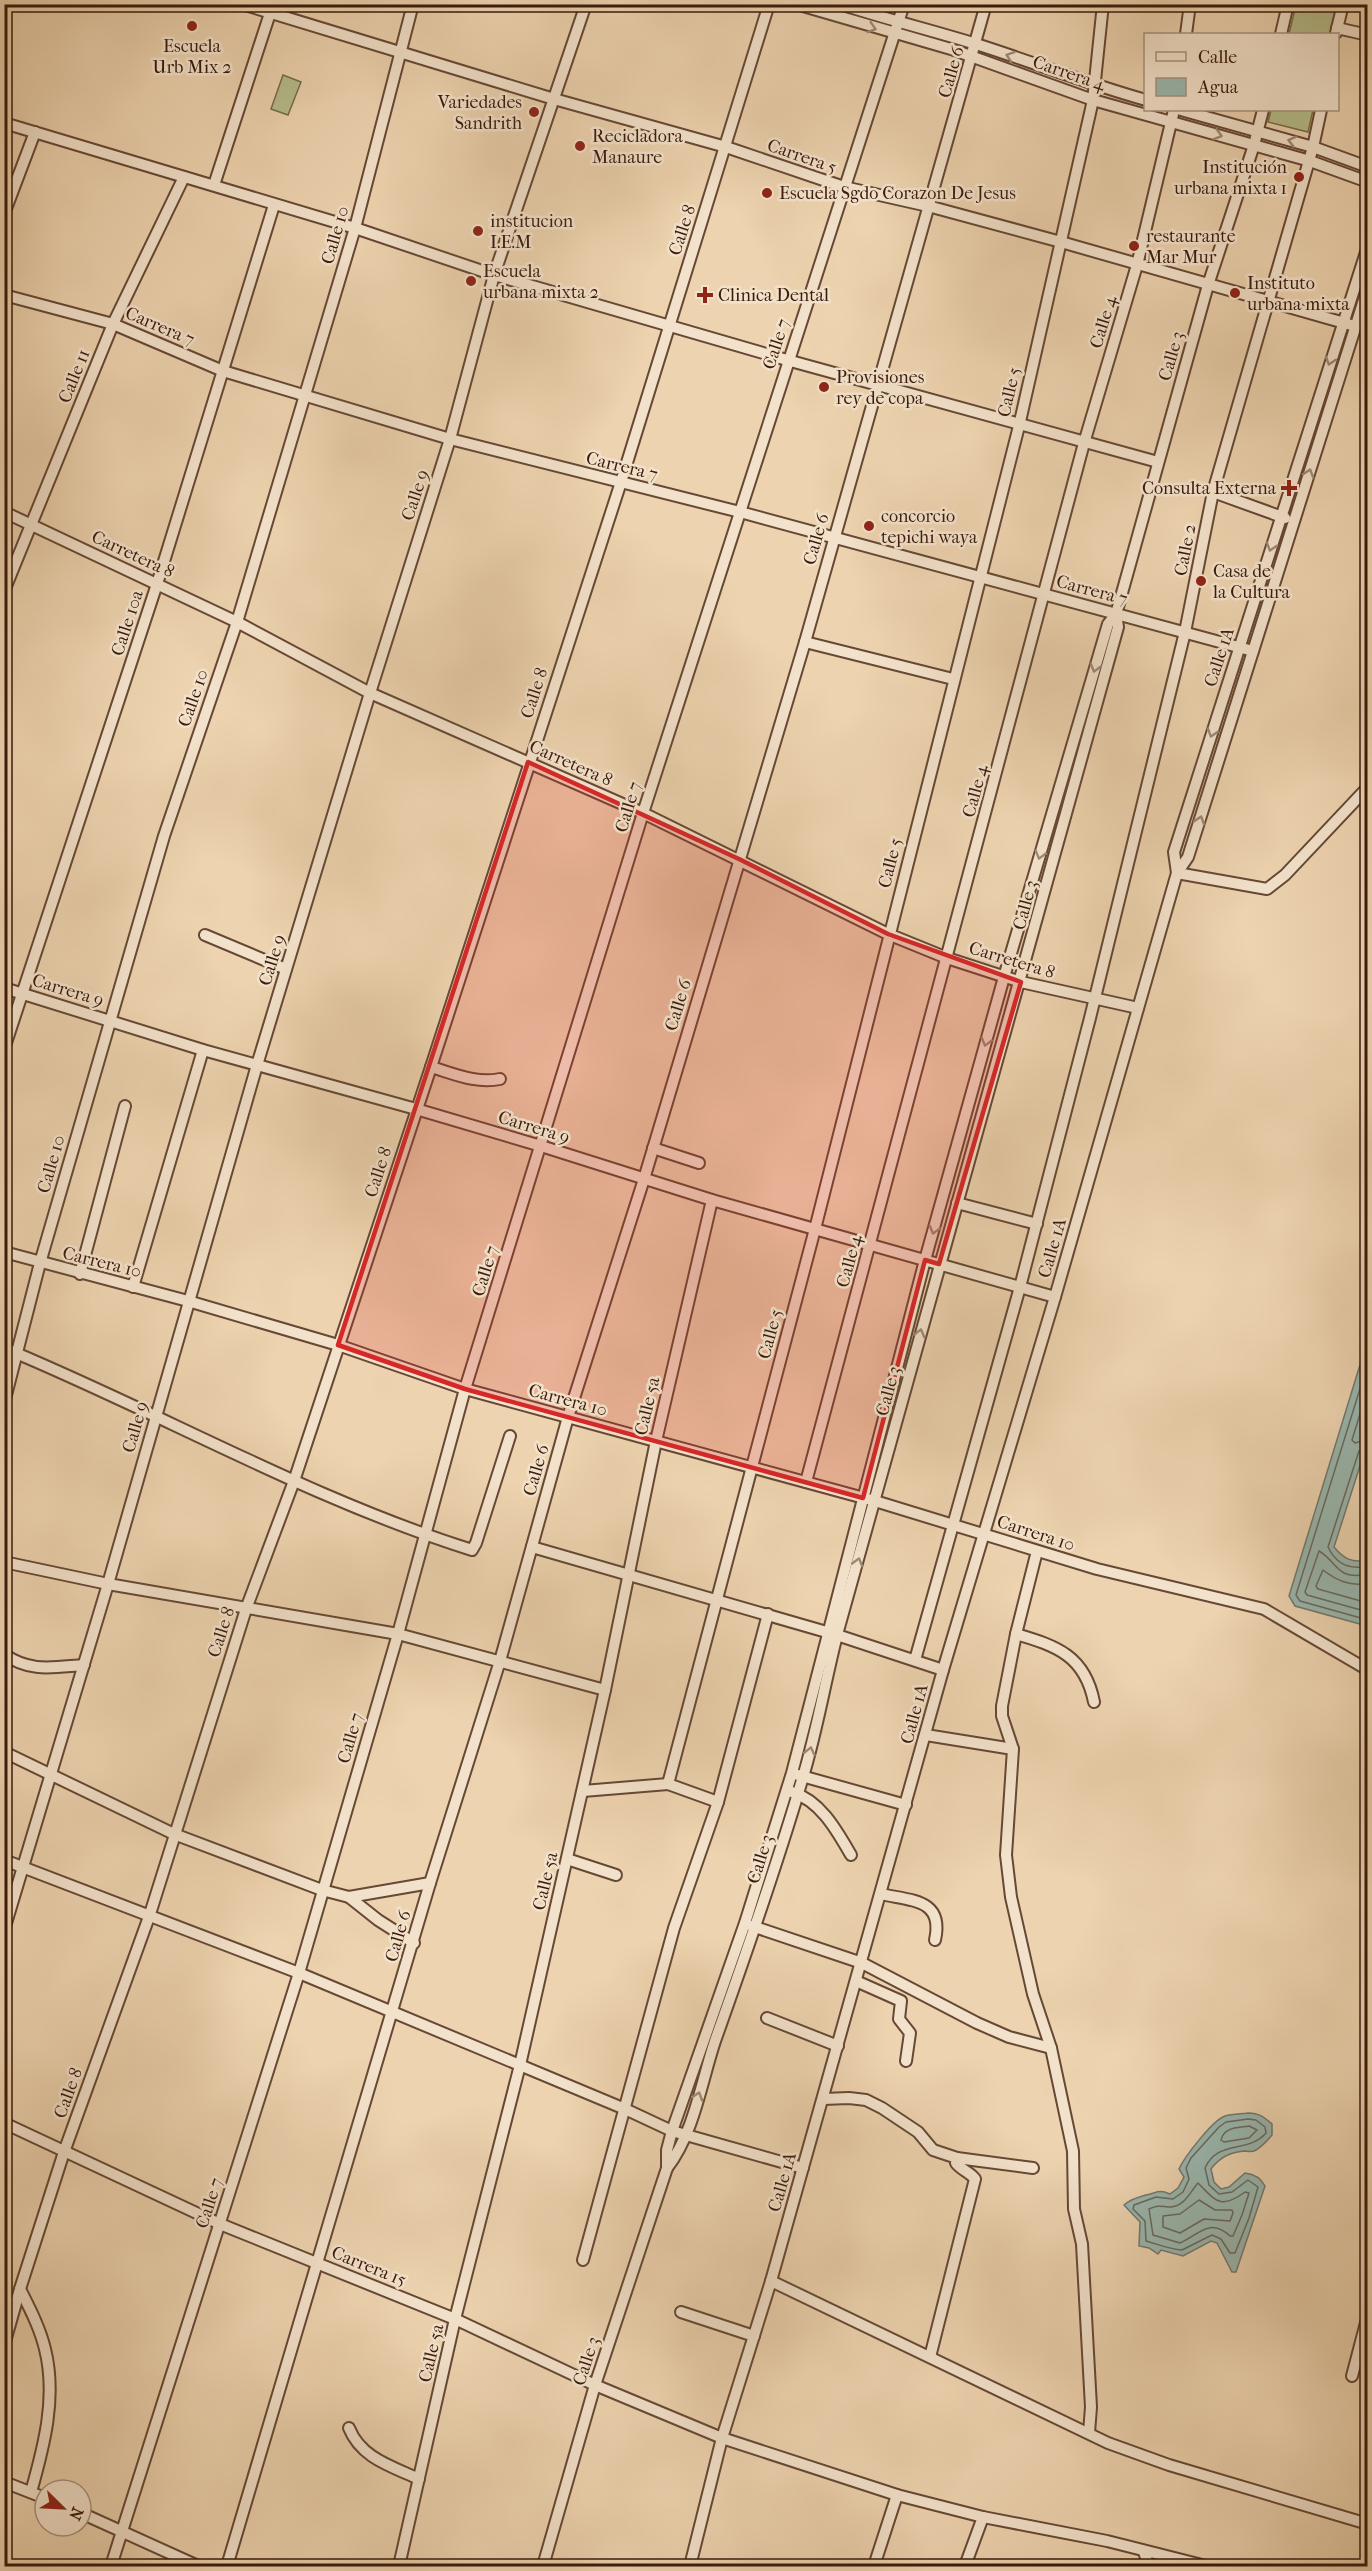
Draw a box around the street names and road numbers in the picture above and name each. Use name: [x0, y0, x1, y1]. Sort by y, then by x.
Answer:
street label: Calle 6: [934, 44, 969, 100]
street label: Carrera 4: [1030, 51, 1108, 96]
street label: Carrera 5: [764, 135, 840, 178]
street label: Calle 8: [664, 202, 701, 258]
street label: Calle 10: [317, 204, 354, 267]
street label: Calle 4: [1086, 293, 1121, 351]
street label: Carrera 7: [122, 303, 198, 351]
street label: Calle 7: [758, 316, 795, 372]
street label: Calle 3: [1154, 329, 1189, 383]
street label: Calle 11: [54, 346, 95, 406]
street label: Calle 5: [994, 365, 1025, 419]
street label: Carrera 7: [584, 447, 660, 486]
street label: Calle 9: [397, 467, 434, 523]
street label: Calle 6: [799, 511, 834, 567]
street label: Calle 2: [1170, 522, 1201, 578]
street label: Carretera 8: [88, 526, 177, 583]
street label: Carrera 7: [1054, 571, 1130, 610]
street label: Calle 10a: [107, 587, 148, 659]
street label: Calle 1A: [1200, 625, 1239, 689]
street label: Calle 8: [516, 665, 553, 721]
street label: Calle 10: [174, 667, 213, 730]
street label: Carretera 8: [526, 736, 616, 791]
street label: Calle 4: [958, 762, 993, 820]
street label: Calle 7: [611, 779, 646, 835]
street label: Calle 5: [874, 836, 907, 890]
street label: Calle 3: [1009, 878, 1042, 932]
street label: Calle 9: [255, 932, 290, 988]
street label: Carretera 8: [966, 937, 1057, 983]
street label: Carrera 9: [29, 970, 106, 1011]
street label: Calle 6: [661, 977, 696, 1033]
street label: Carrera 9: [495, 1107, 572, 1148]
street label: Calle 10: [33, 1133, 70, 1196]
street label: Calle 8: [360, 1144, 397, 1200]
street label: Calle 1A: [1034, 1216, 1071, 1280]
street label: Calle 4: [832, 1232, 867, 1290]
street label: Carrera 10: [60, 1243, 144, 1282]
street label: Calle 7: [468, 1243, 503, 1299]
street label: Calle 5: [754, 1307, 787, 1361]
street label: Calle 3: [872, 1364, 905, 1418]
street label: Calle 5a: [631, 1374, 665, 1437]
street label: Carrera 10: [526, 1380, 610, 1421]
street label: Calle 9: [118, 1399, 153, 1455]
street label: Calle 6: [519, 1442, 554, 1498]
street label: Carrera 10: [994, 1511, 1077, 1556]
street label: Calle 8: [203, 1604, 240, 1660]
street label: Calle 1A: [896, 1682, 933, 1746]
street label: Calle 7: [333, 1710, 368, 1766]
street label: Calle 3: [743, 1832, 778, 1886]
street label: Calle 5a: [529, 1849, 563, 1912]
street label: Calle 6: [381, 1908, 416, 1964]
street label: Calle 8: [50, 2065, 87, 2121]
street label: Calle 1A: [764, 2150, 801, 2214]
street label: Calle 7: [191, 2175, 228, 2231]
street label: Carrera 15: [328, 2242, 409, 2291]
street label: Calle 5a: [415, 2321, 449, 2384]
street label: Calle 3: [569, 2334, 604, 2388]

